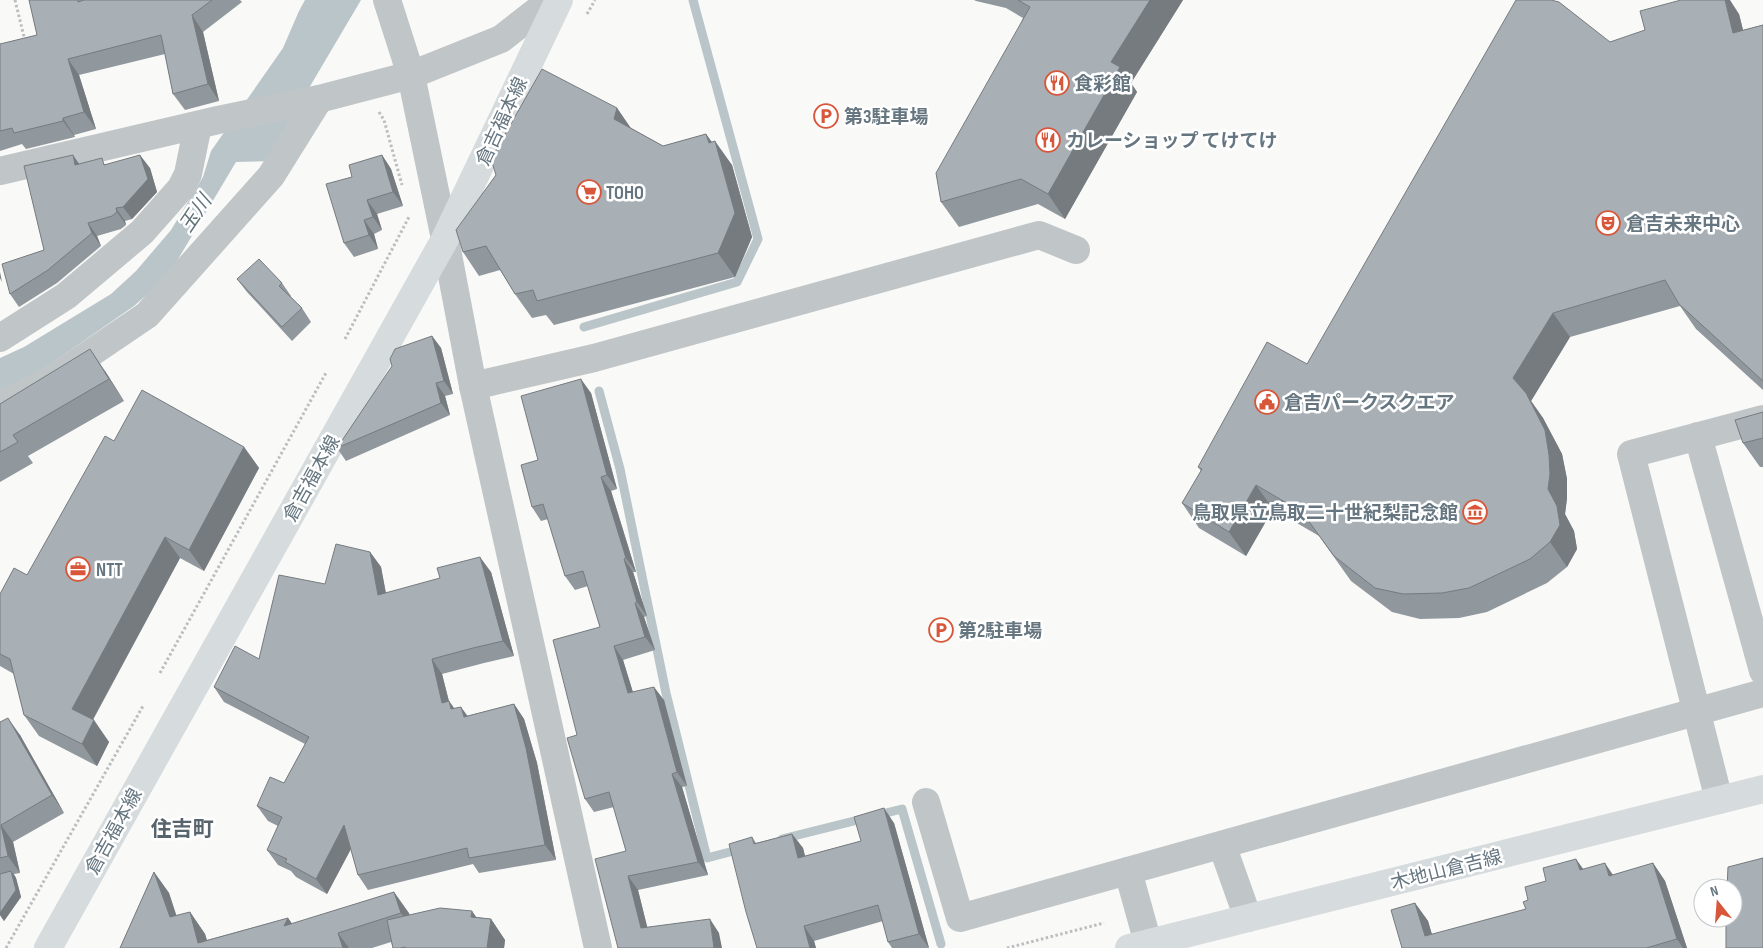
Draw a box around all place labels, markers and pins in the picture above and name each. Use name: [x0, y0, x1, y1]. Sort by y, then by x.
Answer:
restaurant icon: 食彩館: [1044, 70, 1070, 96]
place label: 食彩館: [1074, 73, 1131, 96]
parking icon: 第3駐車場: [813, 103, 839, 129]
place label: 第3駐車場: [844, 106, 929, 129]
restaurant icon: カレーショップ てけてけ: [1035, 127, 1061, 153]
place label: カレーショップ てけてけ: [1066, 130, 1278, 153]
supermarket icon: TOHO: [576, 179, 602, 205]
place label: TOHO: [606, 182, 644, 205]
theatre icon: 倉吉未来中心: [1595, 210, 1621, 236]
place label: 倉吉未来中心: [1626, 213, 1740, 236]
public building icon: 倉吉パークスクエア: [1254, 389, 1280, 415]
place label: 倉吉パークスクエア: [1284, 392, 1454, 415]
museum icon: 鳥取県立鳥取二十世紀梨記念館: [1462, 499, 1488, 525]
place label: 鳥取県立鳥取二十世紀梨記念館: [1192, 502, 1458, 525]
office icon: NTT: [65, 556, 91, 582]
place label: NTT: [96, 559, 123, 582]
parking icon: 第2駐車場: [928, 617, 954, 643]
place label: 第2駐車場: [958, 620, 1042, 643]

